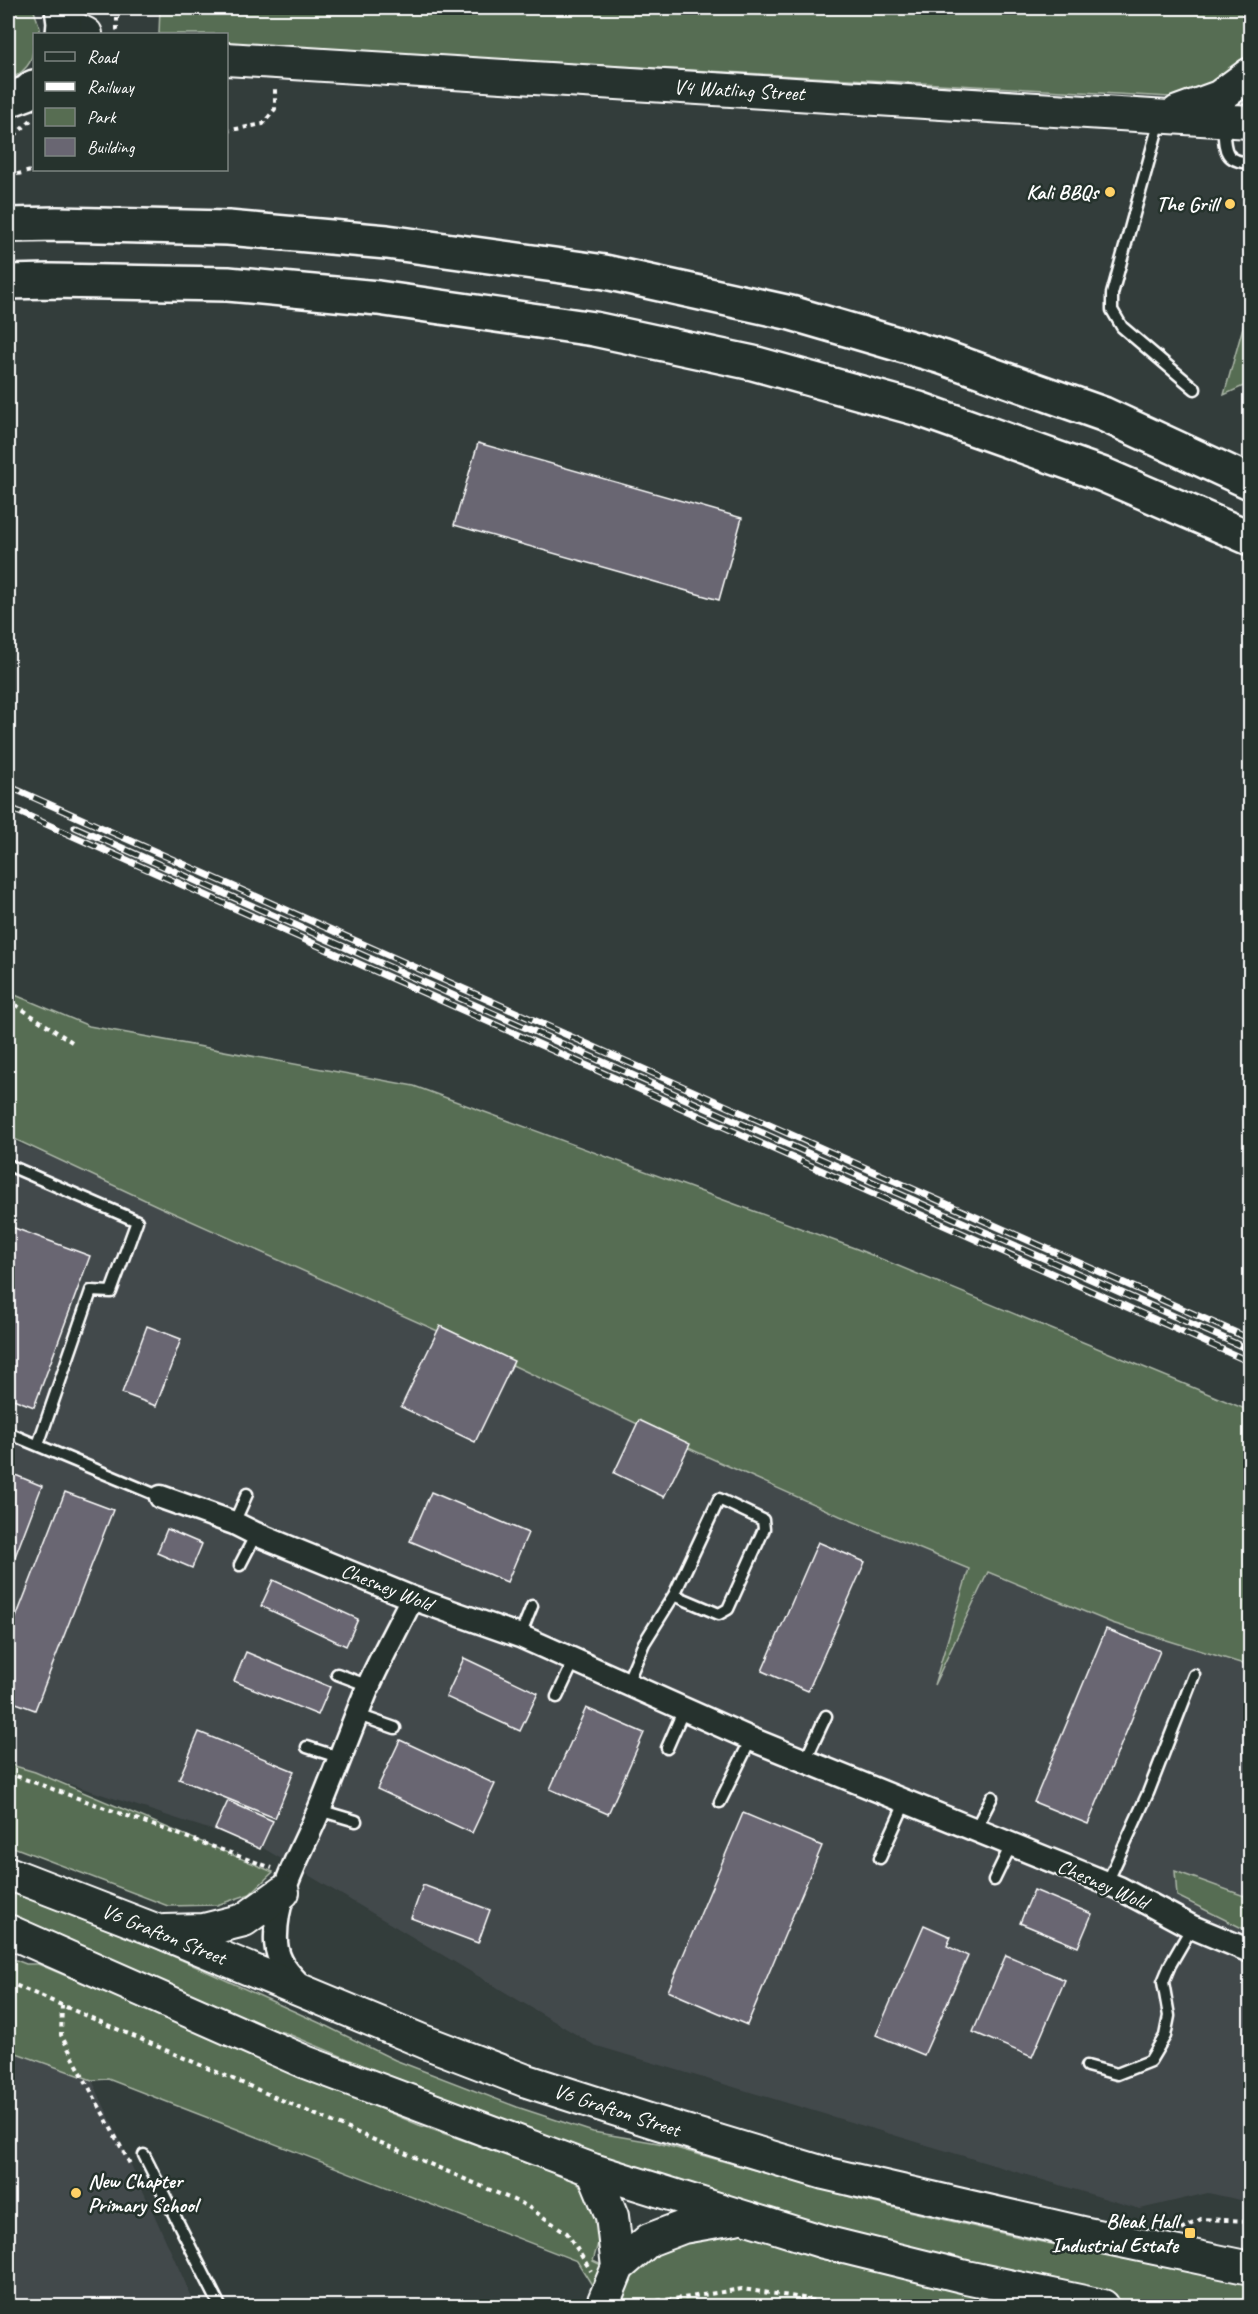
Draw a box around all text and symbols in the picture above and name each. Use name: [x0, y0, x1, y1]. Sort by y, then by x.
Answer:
legend: [33, 33, 228, 171]
text: Road: [87, 46, 120, 68]
street label: V4 Watling Street: [673, 74, 807, 107]
text: Railway: [87, 76, 135, 98]
text: Park: [87, 106, 117, 128]
text: Building: [87, 136, 136, 158]
place label: Kali BBQs: [1026, 179, 1101, 205]
marker: Kali BBQs: [1103, 185, 1117, 199]
place label: The Grill: [1156, 191, 1222, 217]
marker: The Grill: [1223, 197, 1237, 211]
street label: Chesney Wold: [337, 1557, 439, 1618]
street label: Chesney Wold: [1054, 1852, 1155, 1917]
street label: V6 Grafton Street: [98, 1897, 232, 1971]
street label: V6 Grafton Street: [551, 2077, 685, 2143]
place label: New Chapter Primary School: [88, 2168, 202, 2218]
marker: New Chapter Primary School: [69, 2186, 83, 2200]
place label: Bleak Hall Industrial Estate: [1051, 2208, 1182, 2258]
marker: Bleak Hall Industrial Estate: [1183, 2226, 1197, 2240]

